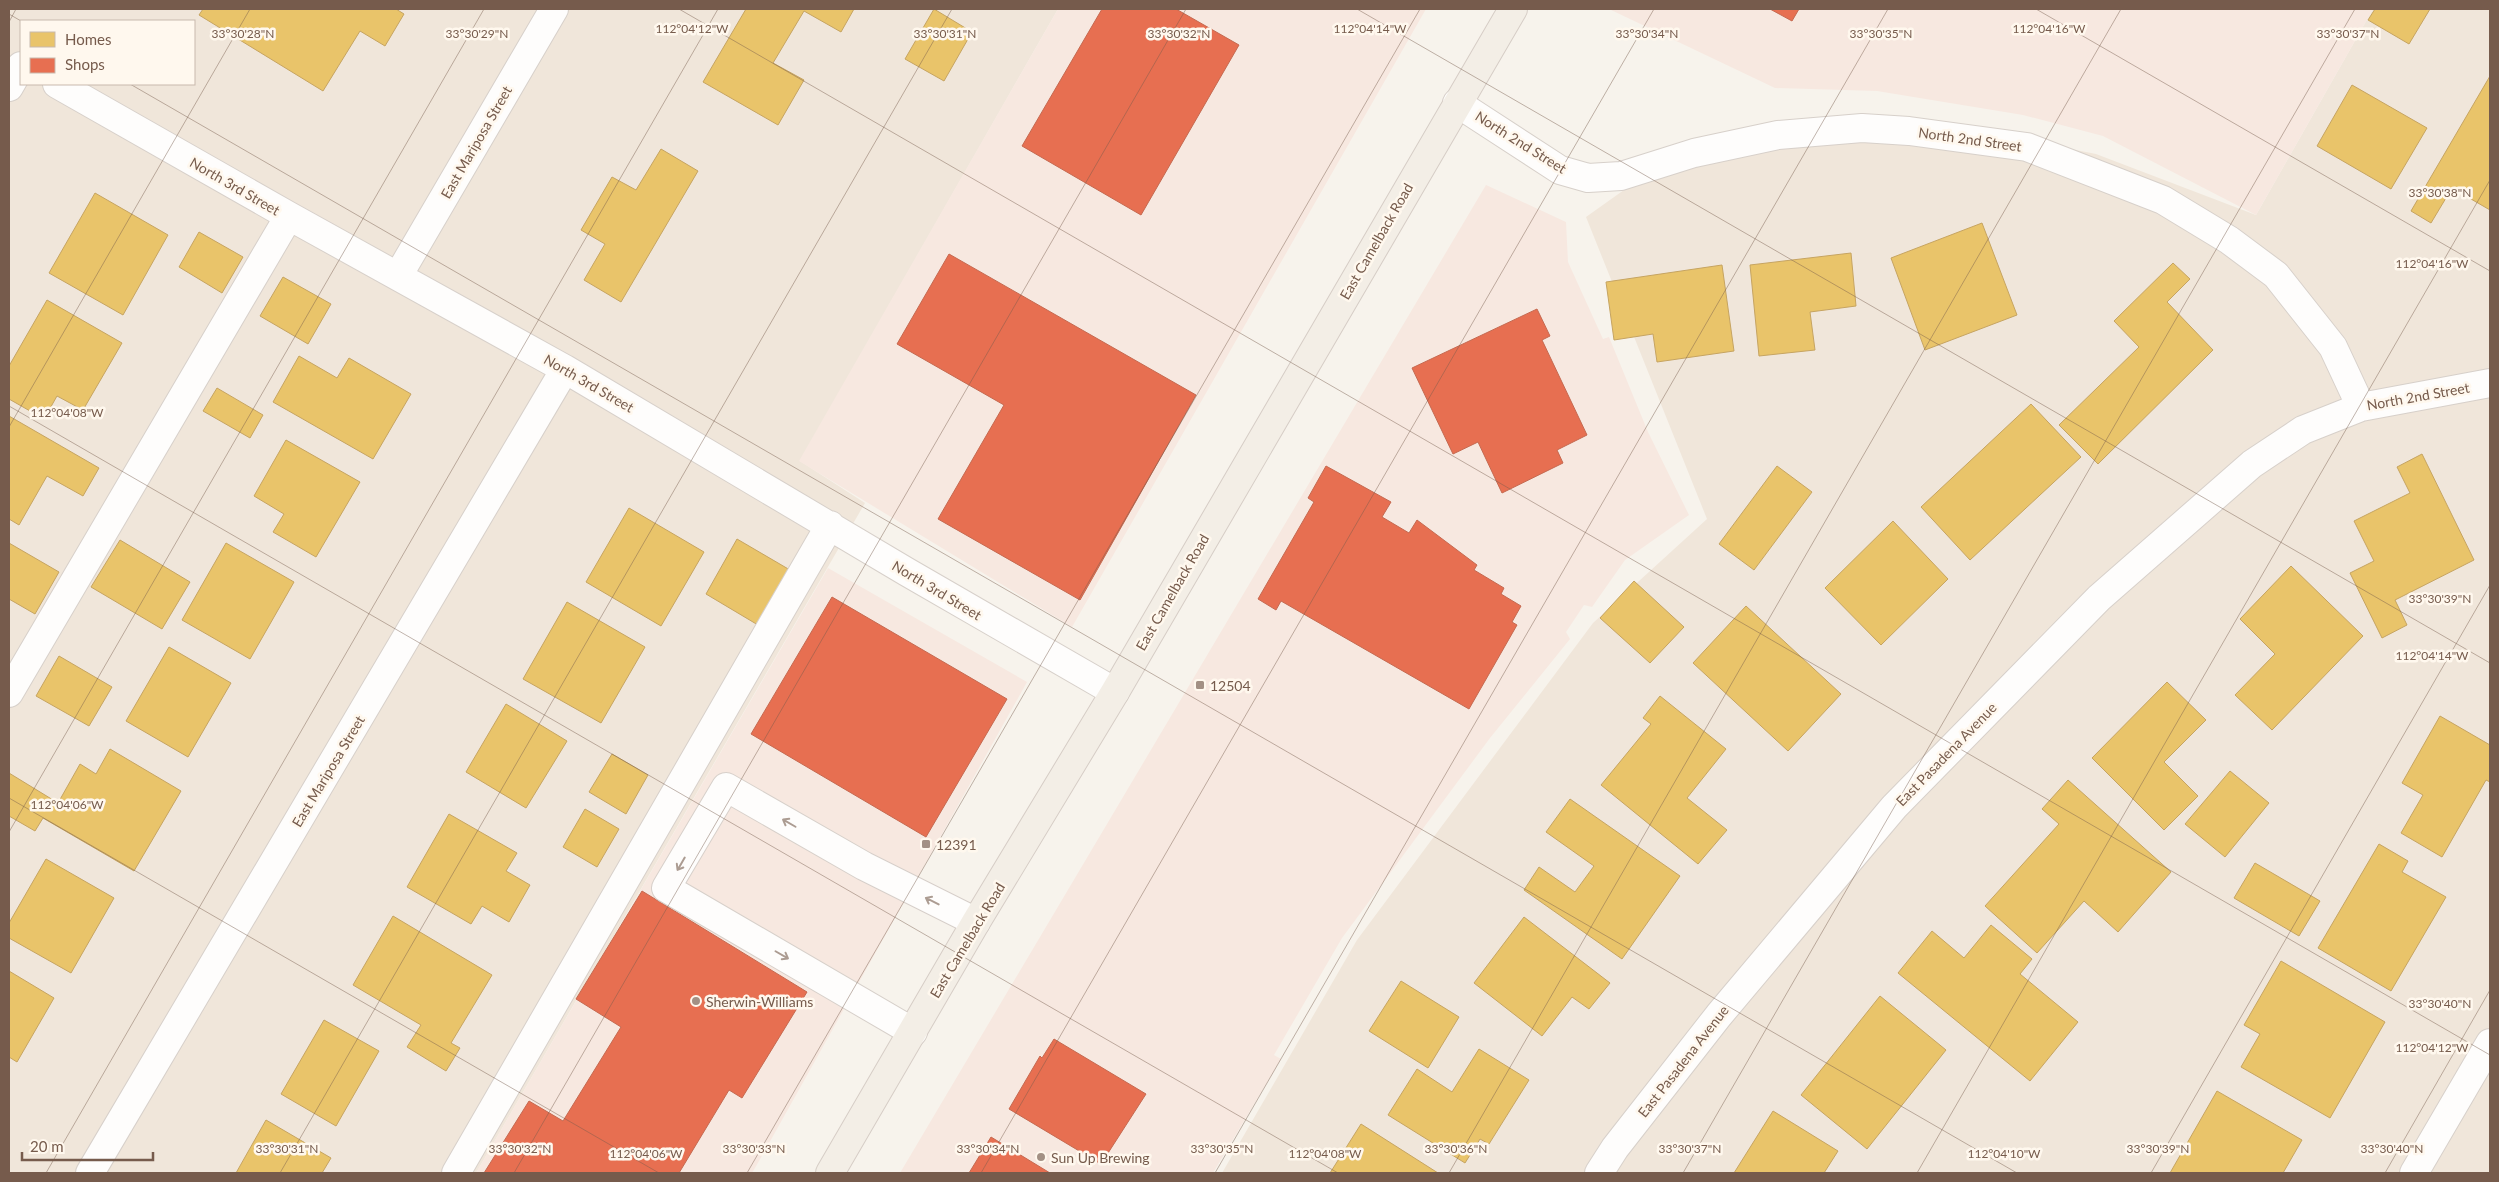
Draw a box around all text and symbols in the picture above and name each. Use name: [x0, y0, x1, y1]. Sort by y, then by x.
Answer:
legend: [20, 20, 195, 85]
text: 112°04'12"W: [655, 21, 729, 36]
text: 112°04'14"W: [1333, 21, 1407, 36]
text: 112°04'16"W: [2012, 21, 2086, 36]
text: 33°30'28"N: [212, 26, 274, 41]
text: 33°30'29"N: [446, 26, 508, 41]
text: 33°30'31"N: [914, 26, 976, 41]
text: 33°30'32"N: [1148, 26, 1210, 41]
text: 33°30'34"N: [1616, 26, 1678, 41]
text: 33°30'35"N: [1850, 26, 1912, 41]
text: 33°30'37"N: [2317, 26, 2379, 41]
text: Homes: [65, 30, 111, 48]
text: Shops: [65, 55, 105, 73]
street label: East Mariposa Street: [437, 83, 515, 201]
street label: North 2nd Street: [1472, 107, 1570, 177]
street label: North 2nd Street: [1917, 123, 2023, 155]
street label: North 3rd Street: [187, 153, 283, 219]
street label: East Camelback Road: [1336, 180, 1416, 302]
text: 33°30'38"N: [2409, 185, 2471, 200]
text: 112°04'16"W: [2395, 256, 2469, 271]
street label: North 3rd Street: [541, 350, 637, 416]
street label: North 2nd Street: [2365, 379, 2471, 413]
text: 112°04'08"W: [30, 405, 104, 420]
street label: East Camelback Road: [1132, 531, 1212, 653]
street label: North 3rd Street: [889, 557, 985, 623]
text: 33°30'39"N: [2409, 591, 2471, 606]
text: 112°04'14"W: [2395, 648, 2469, 663]
place label: 12504: [1210, 677, 1251, 694]
marker: 12504: [1194, 679, 1206, 691]
street label: East Pasadena Avenue: [1892, 699, 2000, 809]
street label: East Mariposa Street: [288, 712, 368, 830]
text: 112°04'06"W: [30, 797, 104, 812]
one-way arrow: [783, 818, 797, 828]
place label: 12391: [936, 836, 977, 853]
marker: 12391: [920, 838, 932, 850]
one-way arrow: [675, 856, 685, 870]
street label: East Camelback Road: [926, 879, 1008, 1001]
one-way arrow: [925, 895, 940, 905]
one-way arrow: [775, 950, 789, 960]
place label: Sherwin-Williams: [706, 993, 813, 1010]
marker: Sherwin-Williams: [690, 995, 702, 1007]
text: 33°30'40"N: [2409, 996, 2471, 1011]
street label: East Pasadena Avenue: [1634, 1002, 1732, 1120]
text: 112°04'12"W: [2395, 1040, 2469, 1055]
scale bar: [22, 1130, 154, 1162]
text: 20 m: [30, 1137, 64, 1155]
text: 33°30'31"N: [256, 1141, 318, 1156]
text: 33°30'32"N: [489, 1141, 551, 1156]
text: 33°30'33"N: [723, 1141, 785, 1156]
text: 33°30'34"N: [957, 1141, 1019, 1156]
text: 33°30'35"N: [1191, 1141, 1253, 1156]
text: 33°30'36"N: [1425, 1141, 1487, 1156]
text: 33°30'37"N: [1659, 1141, 1721, 1156]
text: 33°30'39"N: [2127, 1141, 2189, 1156]
text: 33°30'40"N: [2361, 1141, 2423, 1156]
text: 112°04'06"W: [609, 1146, 683, 1161]
text: 112°04'08"W: [1288, 1146, 1362, 1161]
text: 112°04'10"W: [1967, 1146, 2041, 1161]
place label: Sun Up Brewing: [1051, 1149, 1150, 1166]
marker: Sun Up Brewing: [1035, 1151, 1047, 1163]

